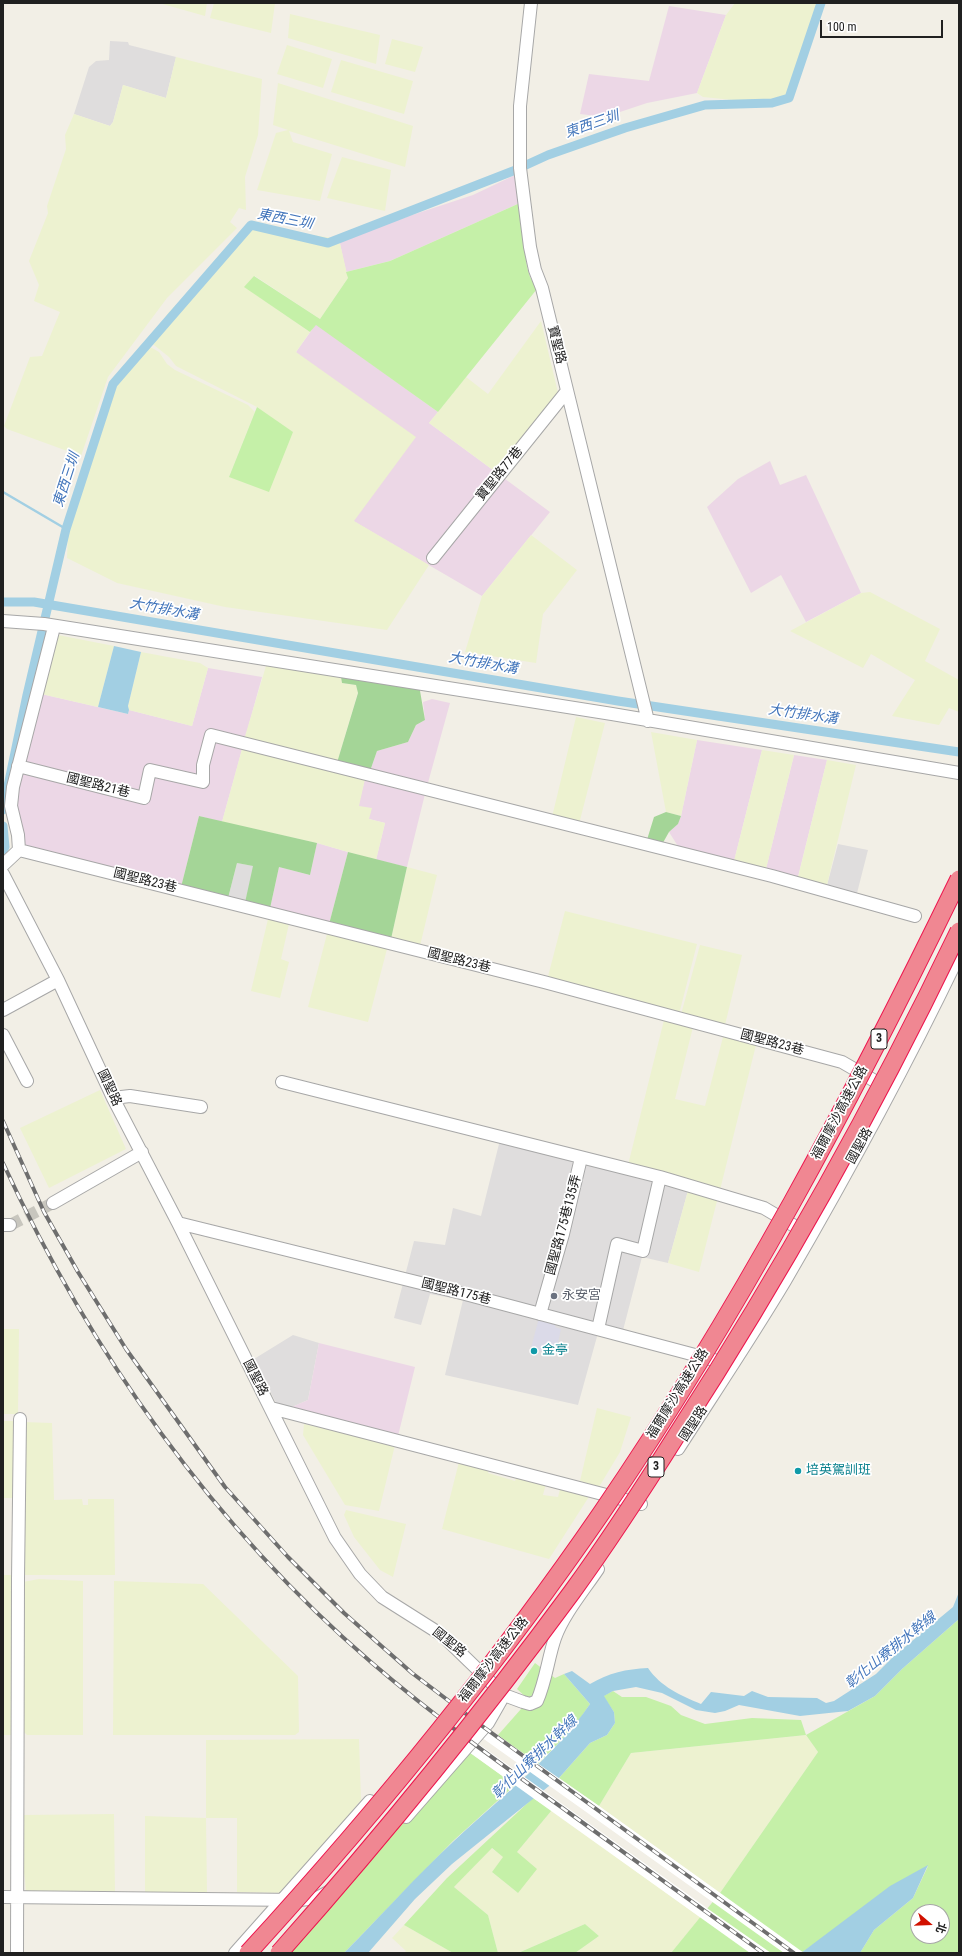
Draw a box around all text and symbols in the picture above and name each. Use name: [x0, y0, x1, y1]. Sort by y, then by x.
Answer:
scale bar: [822, 12, 945, 38]
text: 100 m: [827, 20, 857, 34]
water label: 東西三圳: [563, 108, 621, 142]
water label: 東西三圳: [256, 206, 314, 234]
street label: 寶聖路: [544, 324, 568, 366]
street label: 寶聖路77巷: [474, 444, 526, 504]
water label: 東西三圳: [50, 451, 84, 509]
water label: 大竹排水溝: [128, 596, 200, 624]
water label: 大竹排水溝: [447, 650, 519, 678]
water label: 大竹排水溝: [767, 702, 839, 728]
street label: 國聖路21巷: [65, 771, 131, 801]
street label: 國聖路23巷: [112, 866, 178, 896]
street label: 國聖路23巷: [426, 946, 492, 976]
street label: 國聖路23巷: [739, 1027, 805, 1059]
road number: 3: [871, 1029, 887, 1049]
street label: 福爾摩沙高速公路: [809, 1063, 871, 1163]
street label: 國聖路: [94, 1067, 124, 1109]
street label: 國聖路: [844, 1125, 876, 1167]
street label: 國聖路175巷135弄: [543, 1173, 585, 1277]
street label: 國聖路175巷: [420, 1276, 492, 1308]
place label: 永安宮: [562, 1288, 601, 1304]
marker: 永安宮: [549, 1291, 559, 1301]
place label: 金亭: [542, 1343, 568, 1359]
marker: 金亭: [529, 1346, 539, 1356]
street label: 福爾摩沙高速公路: [644, 1346, 712, 1442]
street label: 國聖路: [239, 1357, 271, 1399]
street label: 國聖路: [677, 1403, 711, 1445]
road number: 3: [648, 1457, 664, 1477]
place label: 培英駕訓班: [806, 1463, 871, 1479]
marker: 培英駕訓班: [793, 1466, 803, 1476]
water label: 彰化山寮排水幹線: [842, 1609, 940, 1693]
street label: 福爾摩沙高速公路: [456, 1614, 532, 1706]
street label: 國聖路: [429, 1625, 469, 1661]
water label: 彰化山寮排水幹線: [489, 1713, 581, 1803]
north arrow: [910, 1904, 950, 1944]
text: 北: [933, 1920, 949, 1935]

